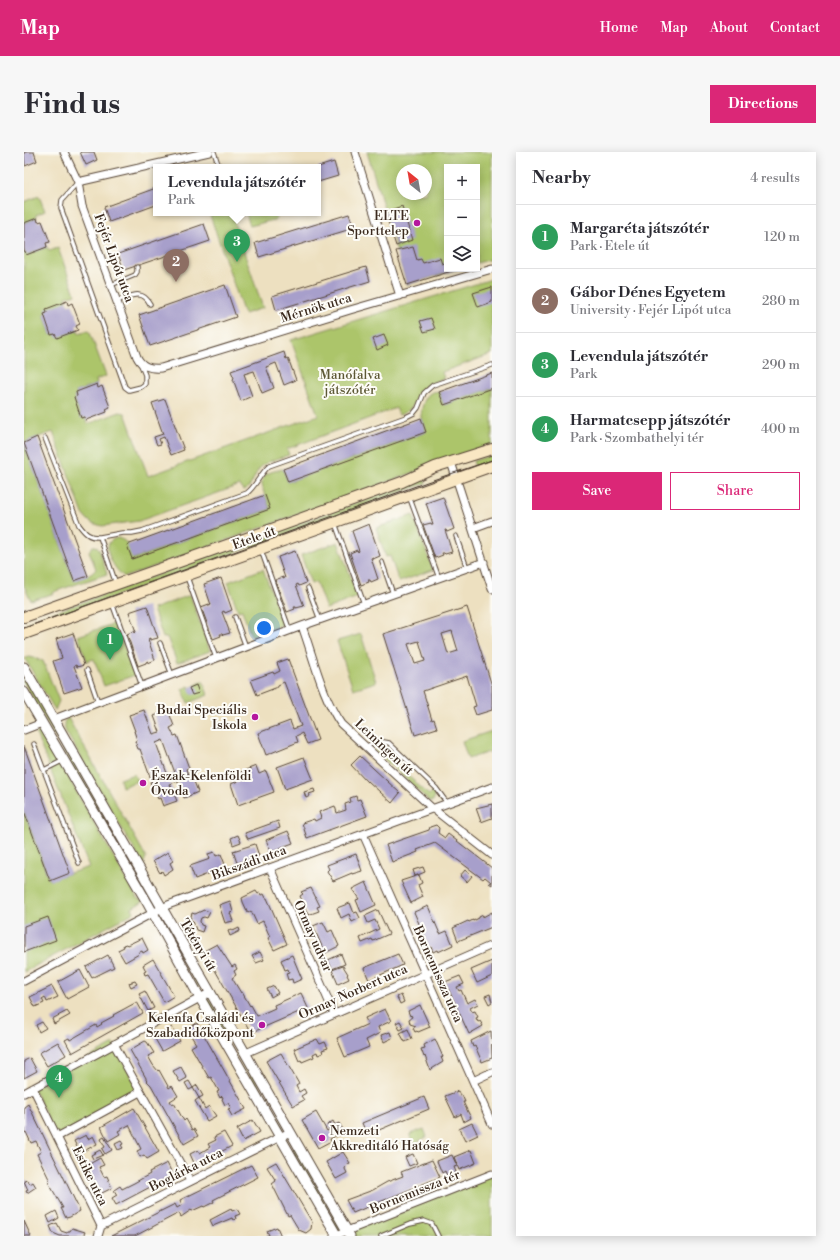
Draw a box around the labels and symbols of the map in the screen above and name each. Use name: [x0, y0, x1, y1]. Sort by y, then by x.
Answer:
north arrow: [396, 164, 432, 200]
place label: ELTE Sporttelep: [347, 208, 409, 239]
street label: Fejér Lipót utca: [91, 211, 138, 305]
marker: ELTE Sporttelep: [412, 218, 422, 228]
pin: 3: [224, 229, 250, 262]
pin: 2: [163, 249, 189, 282]
street label: Mérnök utca: [279, 289, 354, 326]
park label: Manófalva játszótér: [319, 367, 381, 398]
street label: Etele út: [230, 523, 278, 553]
your location: [254, 618, 274, 638]
pin: 1: [97, 627, 123, 660]
place label: Budai Speciális Iskola: [156, 702, 247, 733]
marker: Budai Speciális Iskola: [250, 712, 260, 722]
street label: Leiningen út: [351, 716, 417, 779]
place label: Észak-Kelenföldi Óvoda: [151, 767, 252, 799]
marker: Észak-Kelenföldi Óvoda: [138, 778, 148, 788]
street label: Bikszádi utca: [208, 842, 289, 884]
street label: Ormay udvar: [290, 898, 336, 975]
street label: Tétényi út: [176, 916, 220, 975]
street label: Bornemissza utca: [409, 922, 467, 1025]
street label: Ormay Norbert utca: [296, 961, 410, 1023]
place label: Kelenfa Családi és Szabadidőközpont: [146, 1010, 254, 1041]
marker: Kelenfa Családi és Szabadidőközpont: [257, 1020, 267, 1030]
pin: 4: [46, 1065, 72, 1098]
place label: Nemzeti Akkreditáló Hatóság: [329, 1123, 449, 1154]
marker: Nemzeti Akkreditáló Hatóság: [317, 1133, 327, 1143]
street label: Estike utca: [69, 1143, 112, 1209]
street label: Boglárka utca: [146, 1144, 226, 1196]
street label: Bornemissza tér: [367, 1166, 463, 1218]

